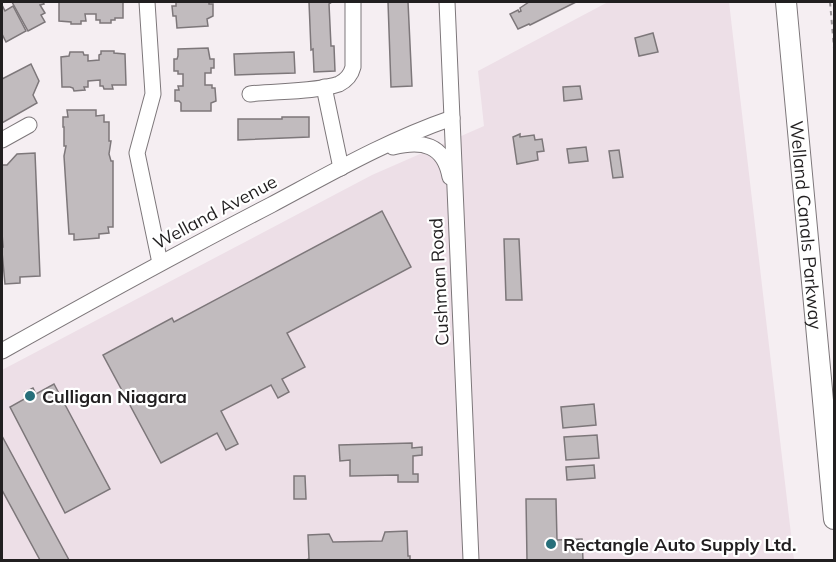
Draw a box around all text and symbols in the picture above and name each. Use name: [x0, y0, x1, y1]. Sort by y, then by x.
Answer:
street label: Welland Canals Parkway: [786, 120, 828, 331]
street label: Welland Avenue: [149, 170, 281, 254]
street label: Cushman Road: [424, 218, 454, 346]
place label: Culligan Niagara: [42, 385, 187, 408]
marker: Culligan Niagara: [23, 389, 37, 403]
place label: Rectangle Auto Supply Ltd.: [563, 533, 796, 556]
marker: Rectangle Auto Supply Ltd.: [544, 537, 558, 551]

